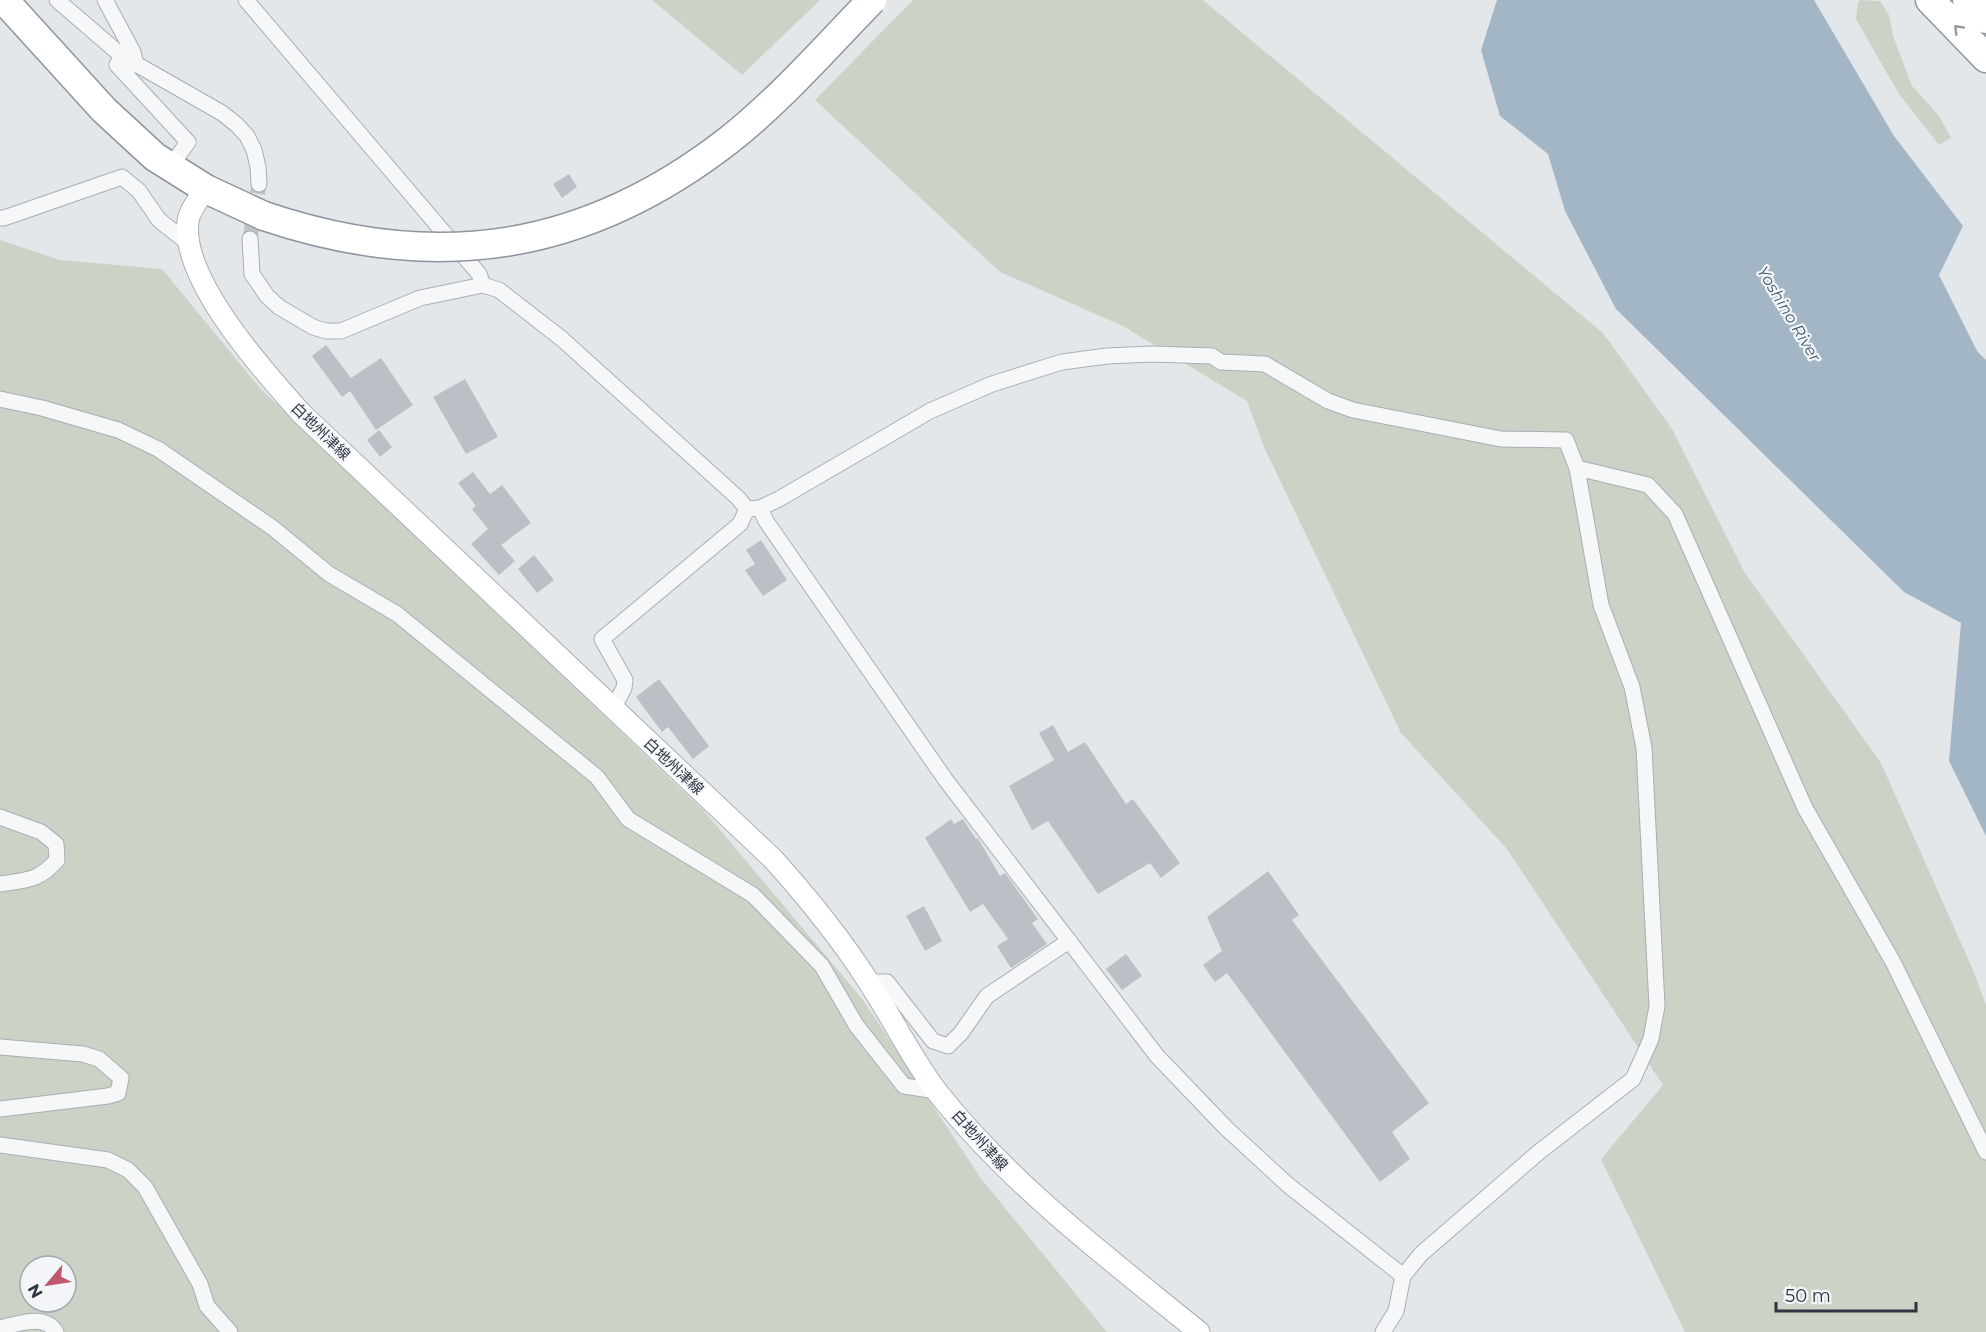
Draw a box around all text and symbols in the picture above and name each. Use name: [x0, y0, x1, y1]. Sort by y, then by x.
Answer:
one-way arrow: [1954, 25, 1965, 36]
water label: Yoshino River: [1753, 263, 1825, 366]
street label: 白地州津線: [287, 398, 355, 464]
street label: 白地州津線: [640, 733, 708, 799]
street label: 白地州津線: [948, 1106, 1012, 1174]
north arrow: [18, 1254, 78, 1314]
scale bar: [1776, 1275, 1916, 1313]
text: N: [24, 1281, 47, 1301]
text: 50 m: [1785, 1285, 1831, 1307]

